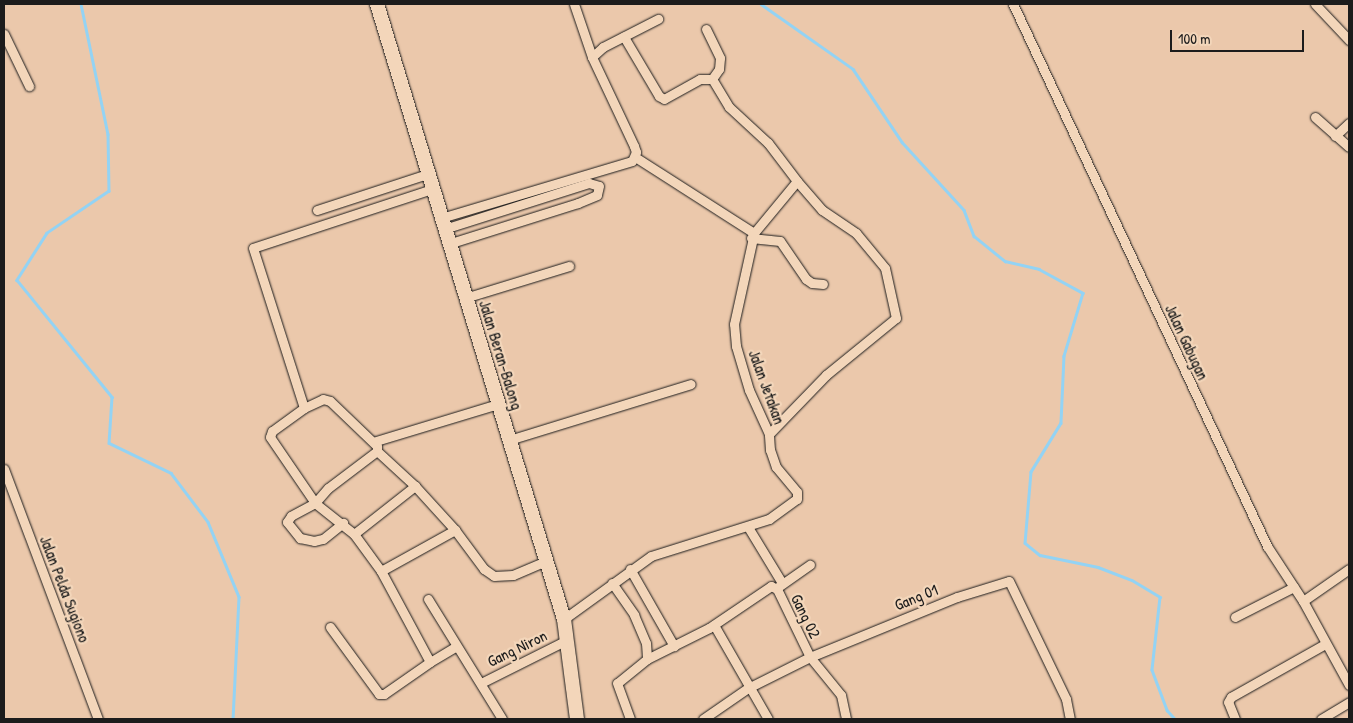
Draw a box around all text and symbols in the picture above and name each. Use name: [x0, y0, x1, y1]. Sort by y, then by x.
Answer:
scale bar: [1173, 20, 1307, 52]
text: 100 m: [1178, 28, 1211, 49]
street label: Jalan Beran-Balong: [475, 298, 527, 412]
street label: Jalan Gabugan: [1161, 301, 1213, 383]
street label: Jalan Jetakan: [745, 347, 789, 427]
street label: Jalan Pelda Sugiono: [36, 533, 94, 645]
street label: Gang 01: [892, 580, 940, 614]
street label: Gang 02: [787, 591, 825, 641]
street label: Gang Niron: [484, 625, 550, 671]

